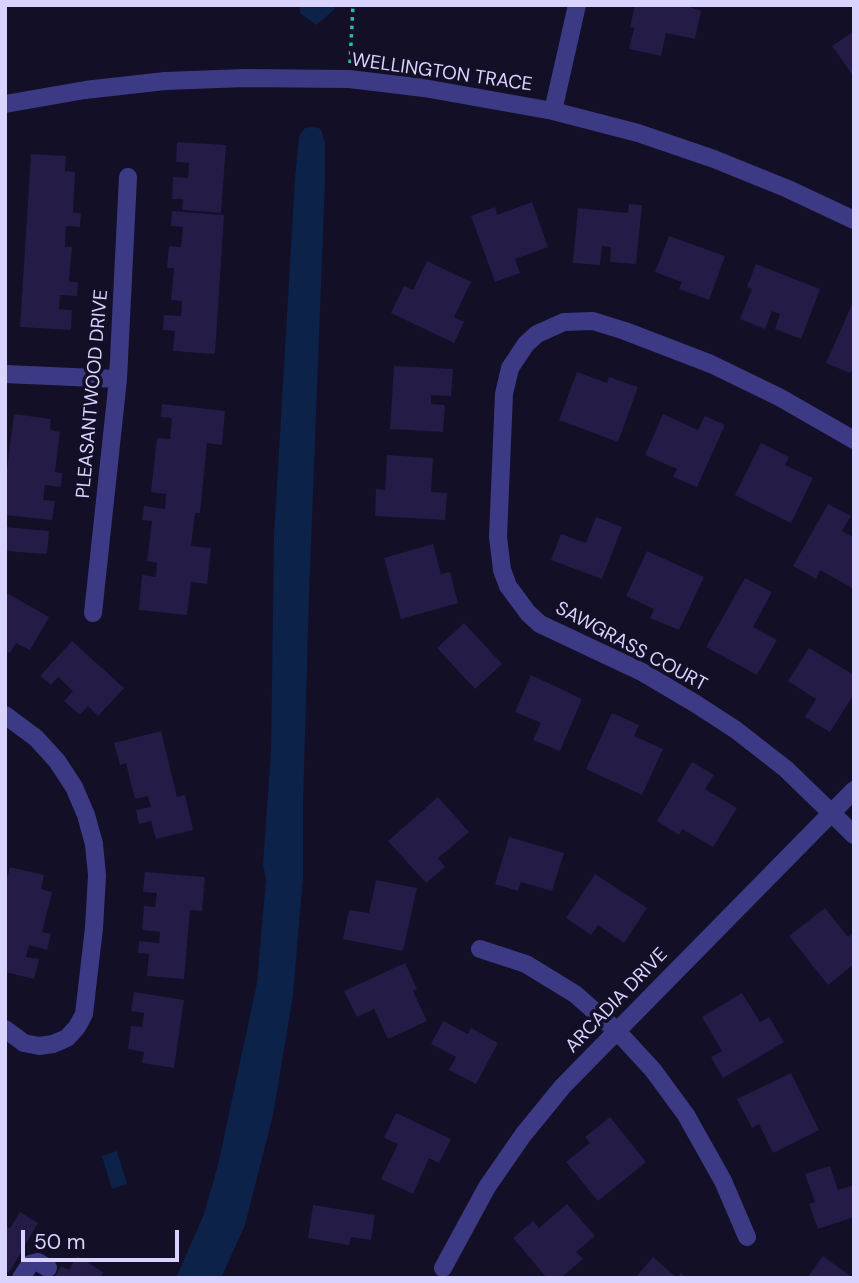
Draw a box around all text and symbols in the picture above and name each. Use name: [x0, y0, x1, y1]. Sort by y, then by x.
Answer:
street label: WELLINGTON TRACE: [350, 49, 534, 97]
street label: PLEASANTWOOD DRIVE: [73, 289, 113, 499]
street label: SAWGRASS COURT: [551, 597, 711, 697]
street label: ARCADIA DRIVE: [561, 944, 673, 1058]
scale bar: [24, 1216, 182, 1260]
text: 50 m: [34, 1228, 85, 1256]

